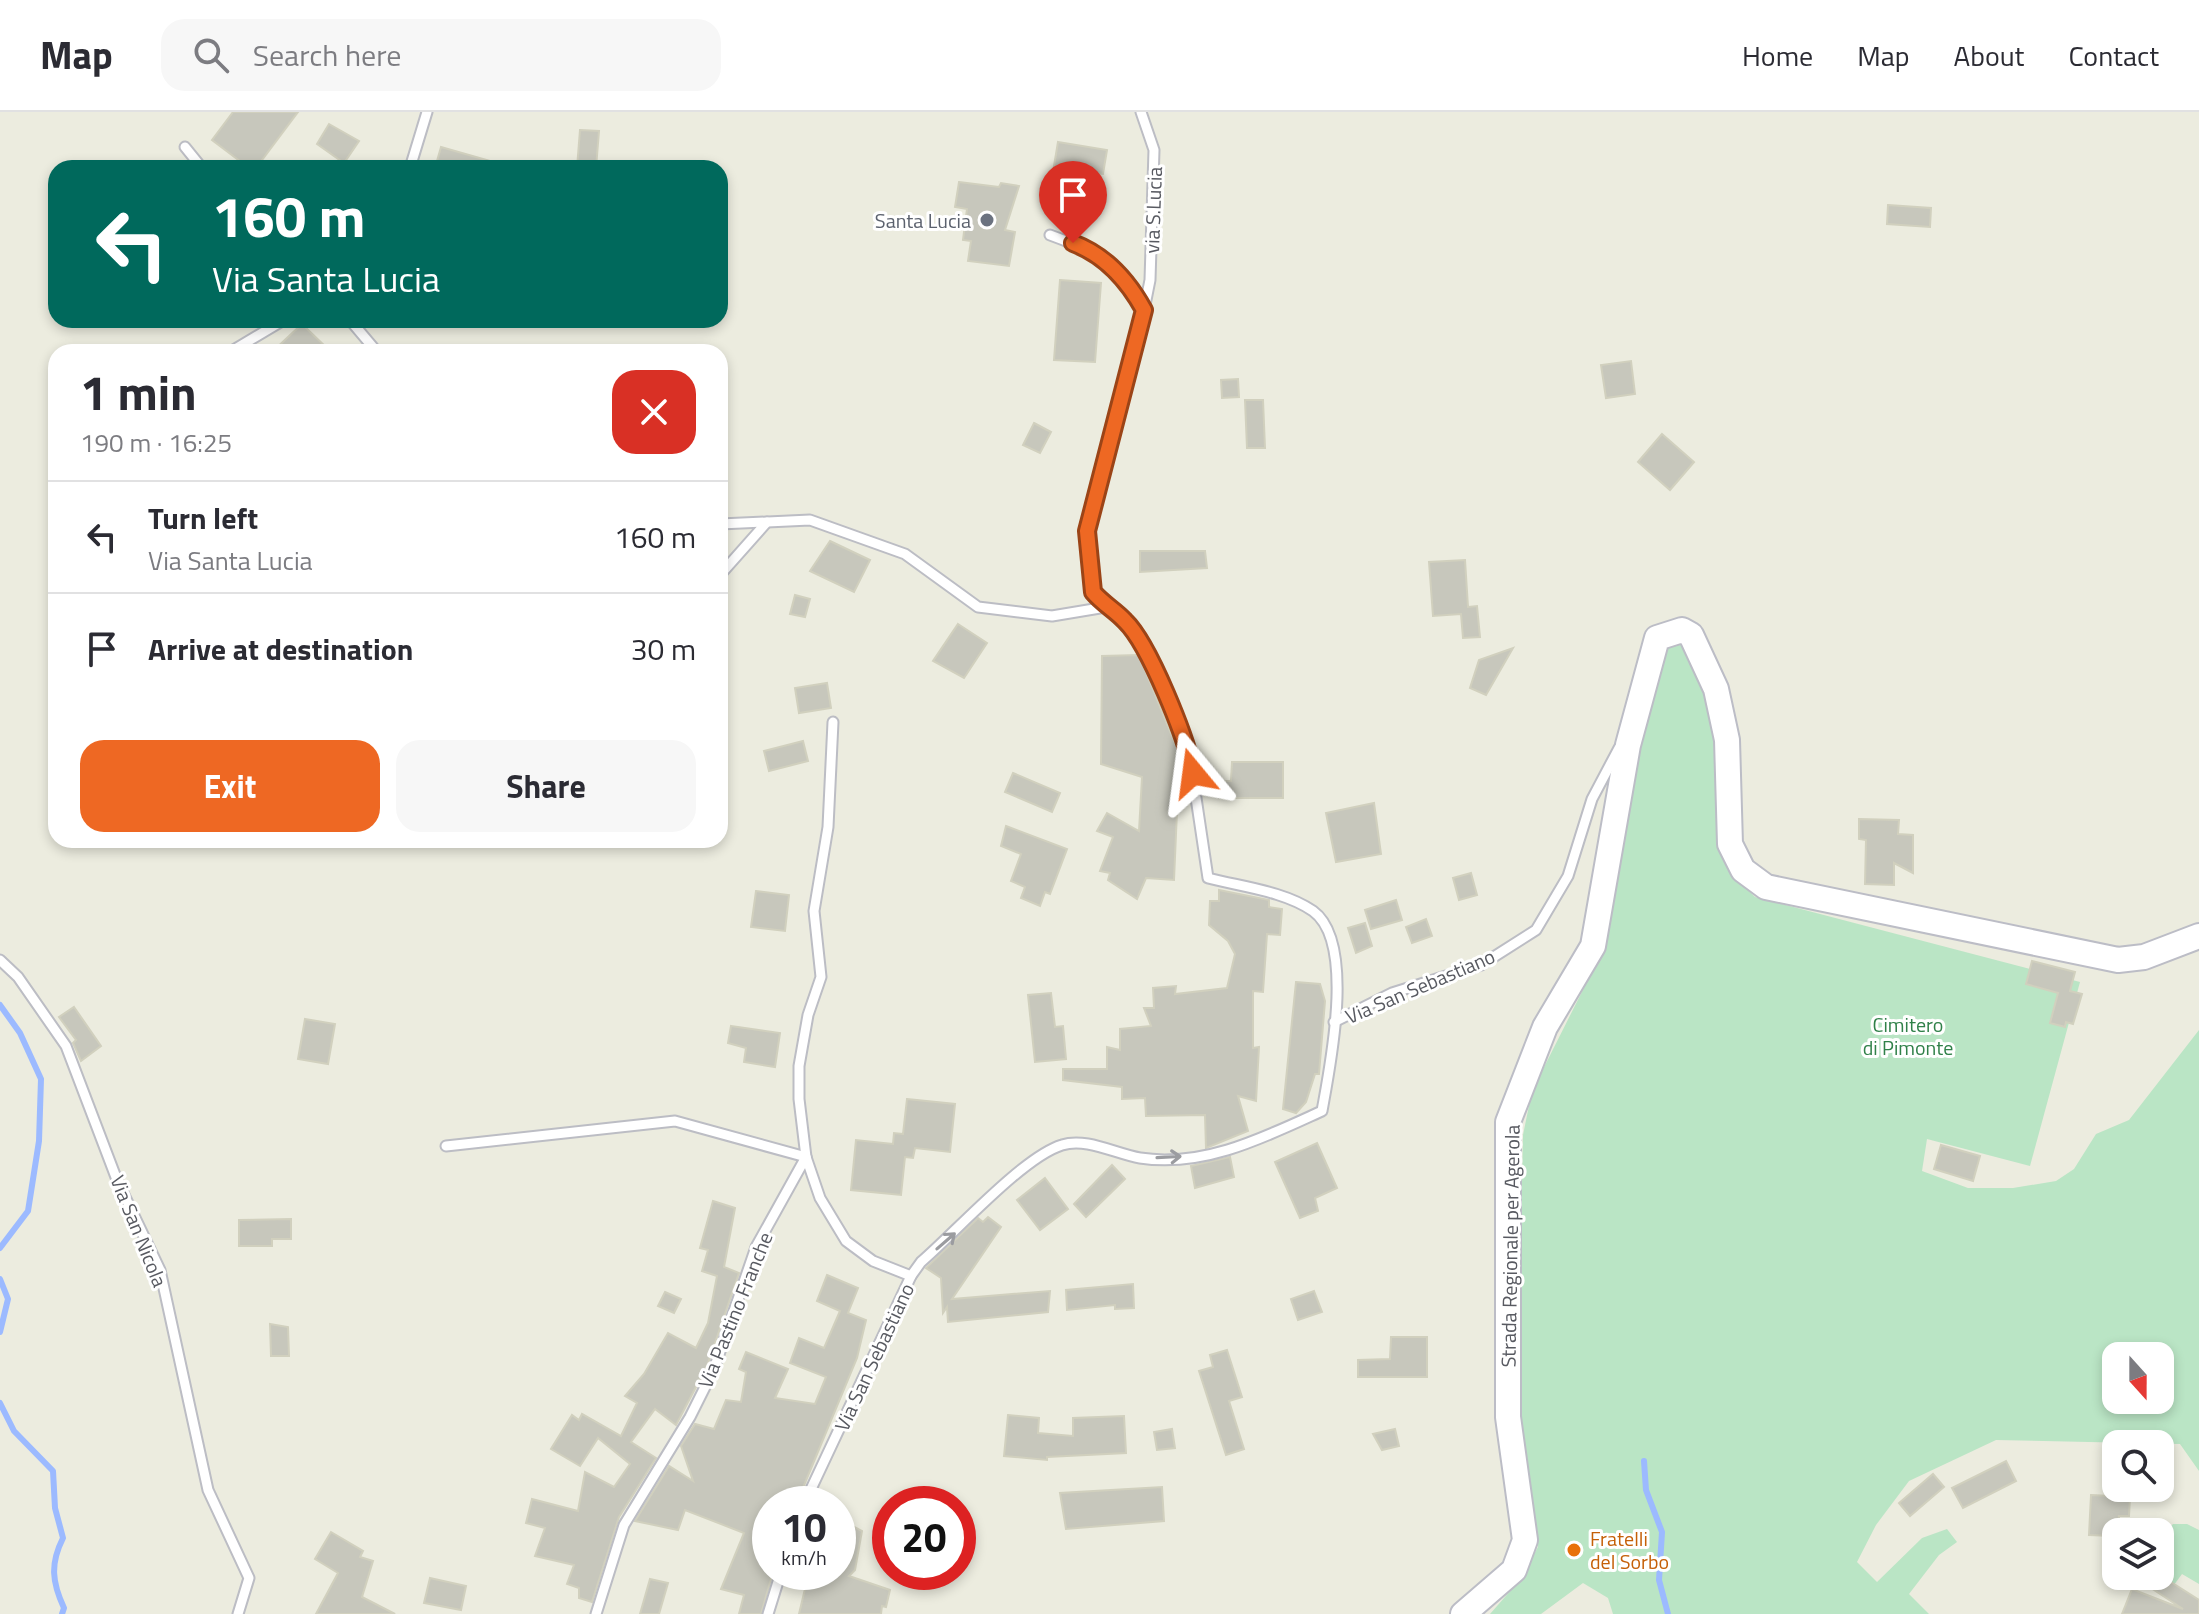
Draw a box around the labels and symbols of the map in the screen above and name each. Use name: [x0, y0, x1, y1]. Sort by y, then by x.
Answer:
pin: [1039, 161, 1107, 243]
street label: via S.Lucia: [1136, 166, 1170, 254]
place label: Santa Lucia: [875, 205, 971, 236]
marker: Santa Lucia: [978, 211, 996, 229]
position arrow: [1151, 731, 1235, 815]
street label: Via San Sebastiano: [1340, 940, 1500, 1032]
park label: Cimitero di Pimonte: [1863, 1009, 1953, 1063]
street label: Strada Regionale per Agerola: [1492, 1124, 1528, 1368]
one-way arrow: [1155, 1150, 1182, 1165]
street label: Via San Nicola: [103, 1170, 175, 1292]
street label: Via Pastino Franche: [690, 1227, 780, 1393]
one-way arrow: [936, 1232, 956, 1250]
street label: Via San Sebastiano: [826, 1278, 922, 1436]
north arrow: [2102, 1342, 2174, 1414]
speed limit sign: 20: [872, 1486, 976, 1590]
place label: Fratelli del Sorbo: [1590, 1523, 1669, 1577]
marker: Fratelli del Sorbo: [1565, 1541, 1583, 1559]

